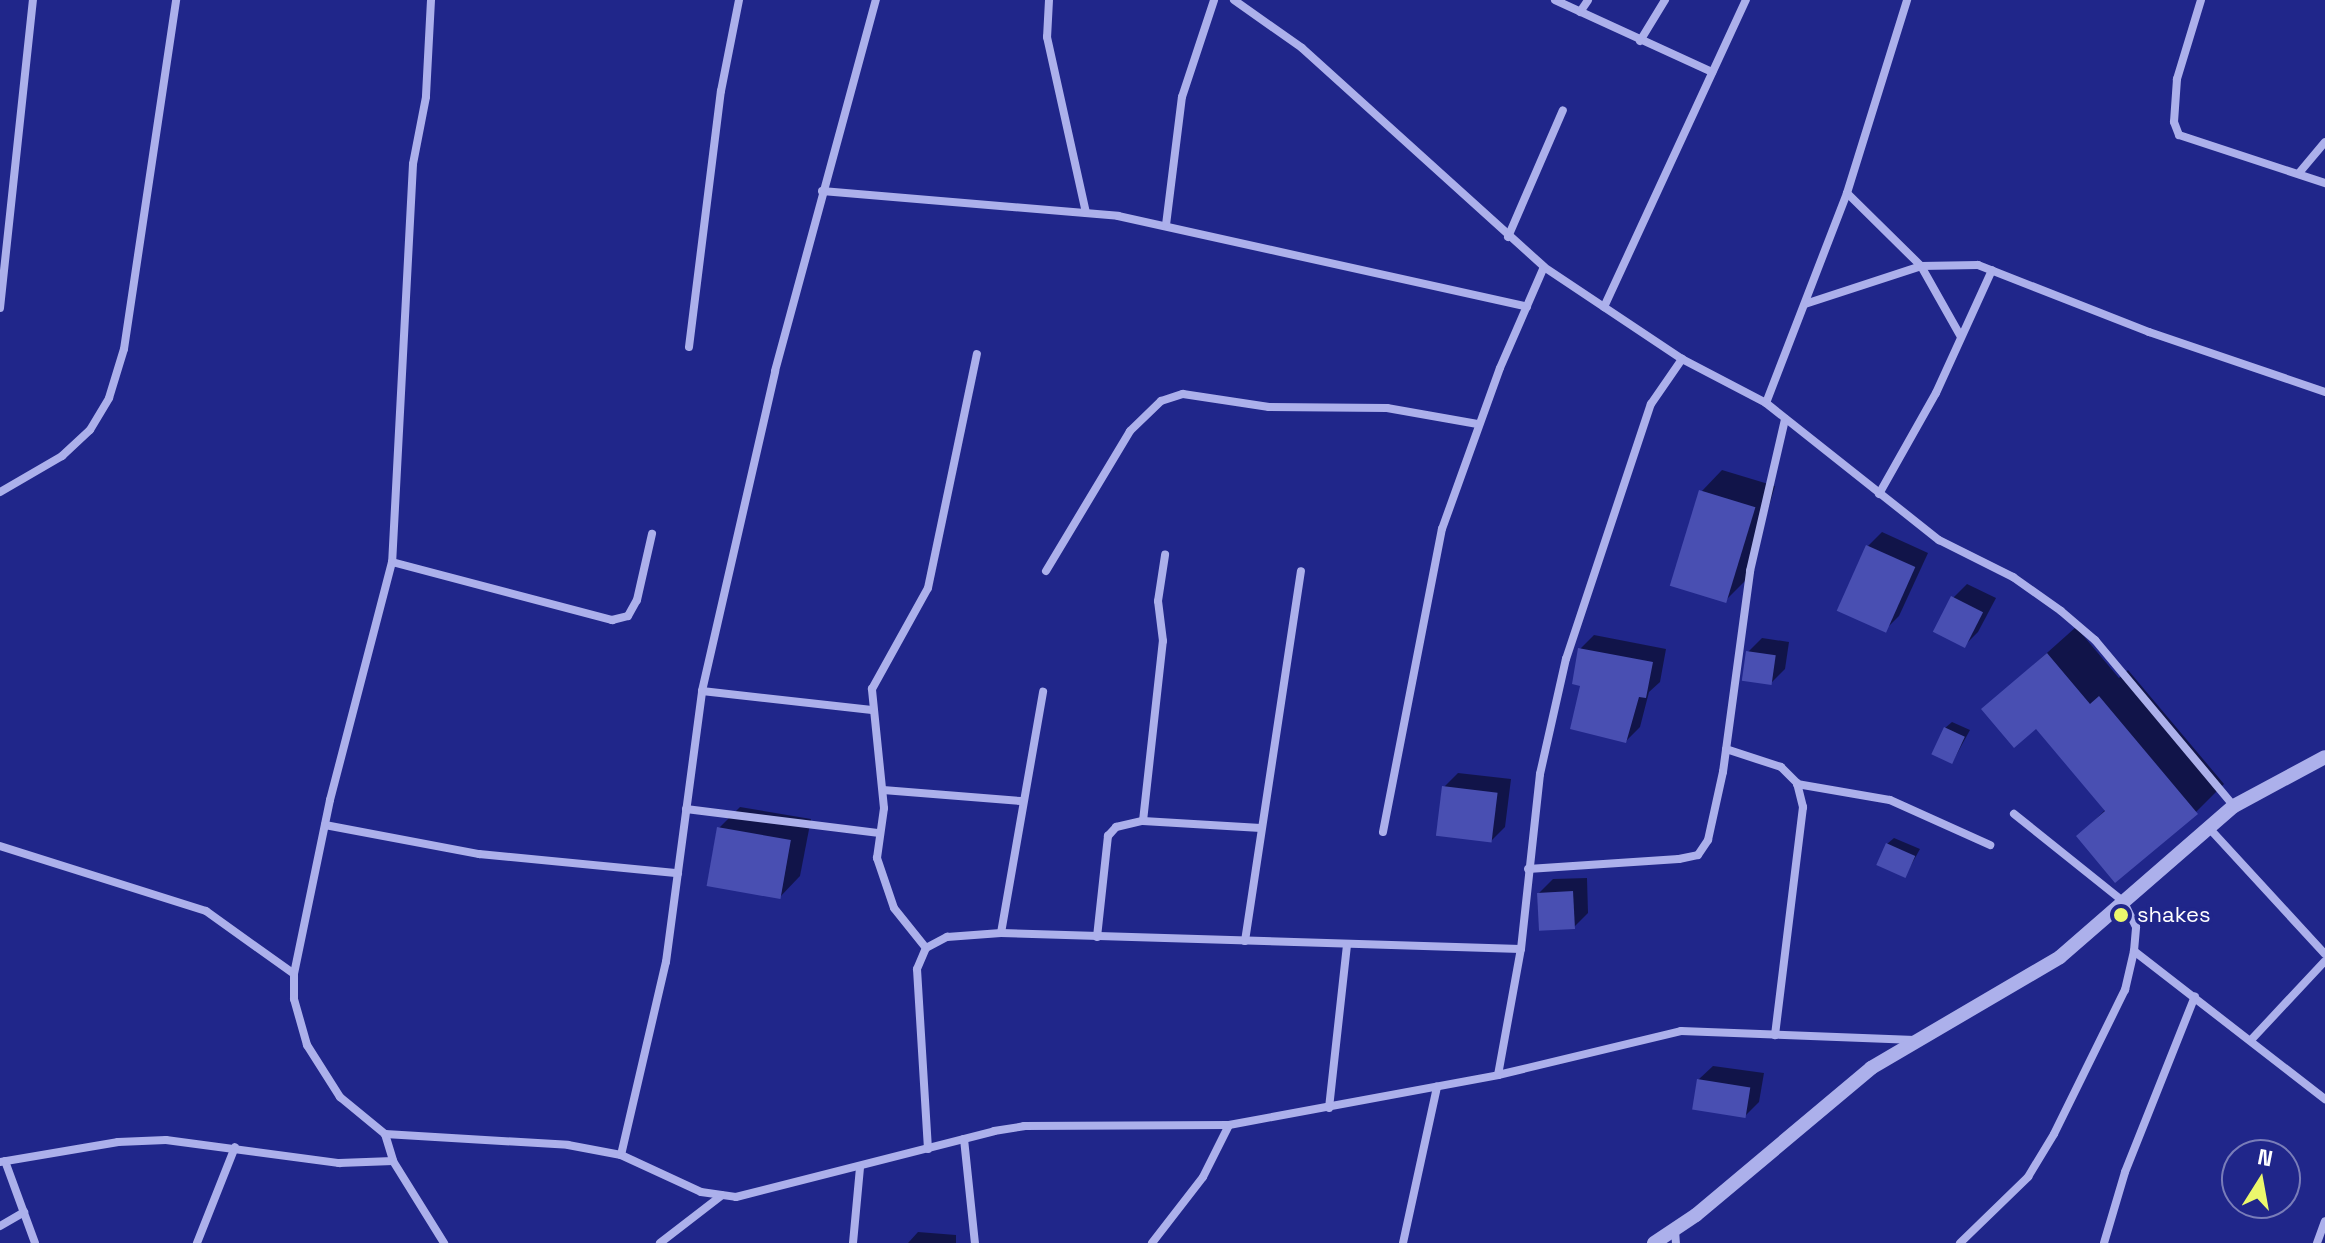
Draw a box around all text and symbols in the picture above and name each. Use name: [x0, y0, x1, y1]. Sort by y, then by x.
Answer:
place label: shakes: [2137, 902, 2211, 928]
marker: shakes: [2112, 906, 2130, 924]
north arrow: [2221, 1139, 2301, 1219]
text: N: [2255, 1142, 2275, 1173]

